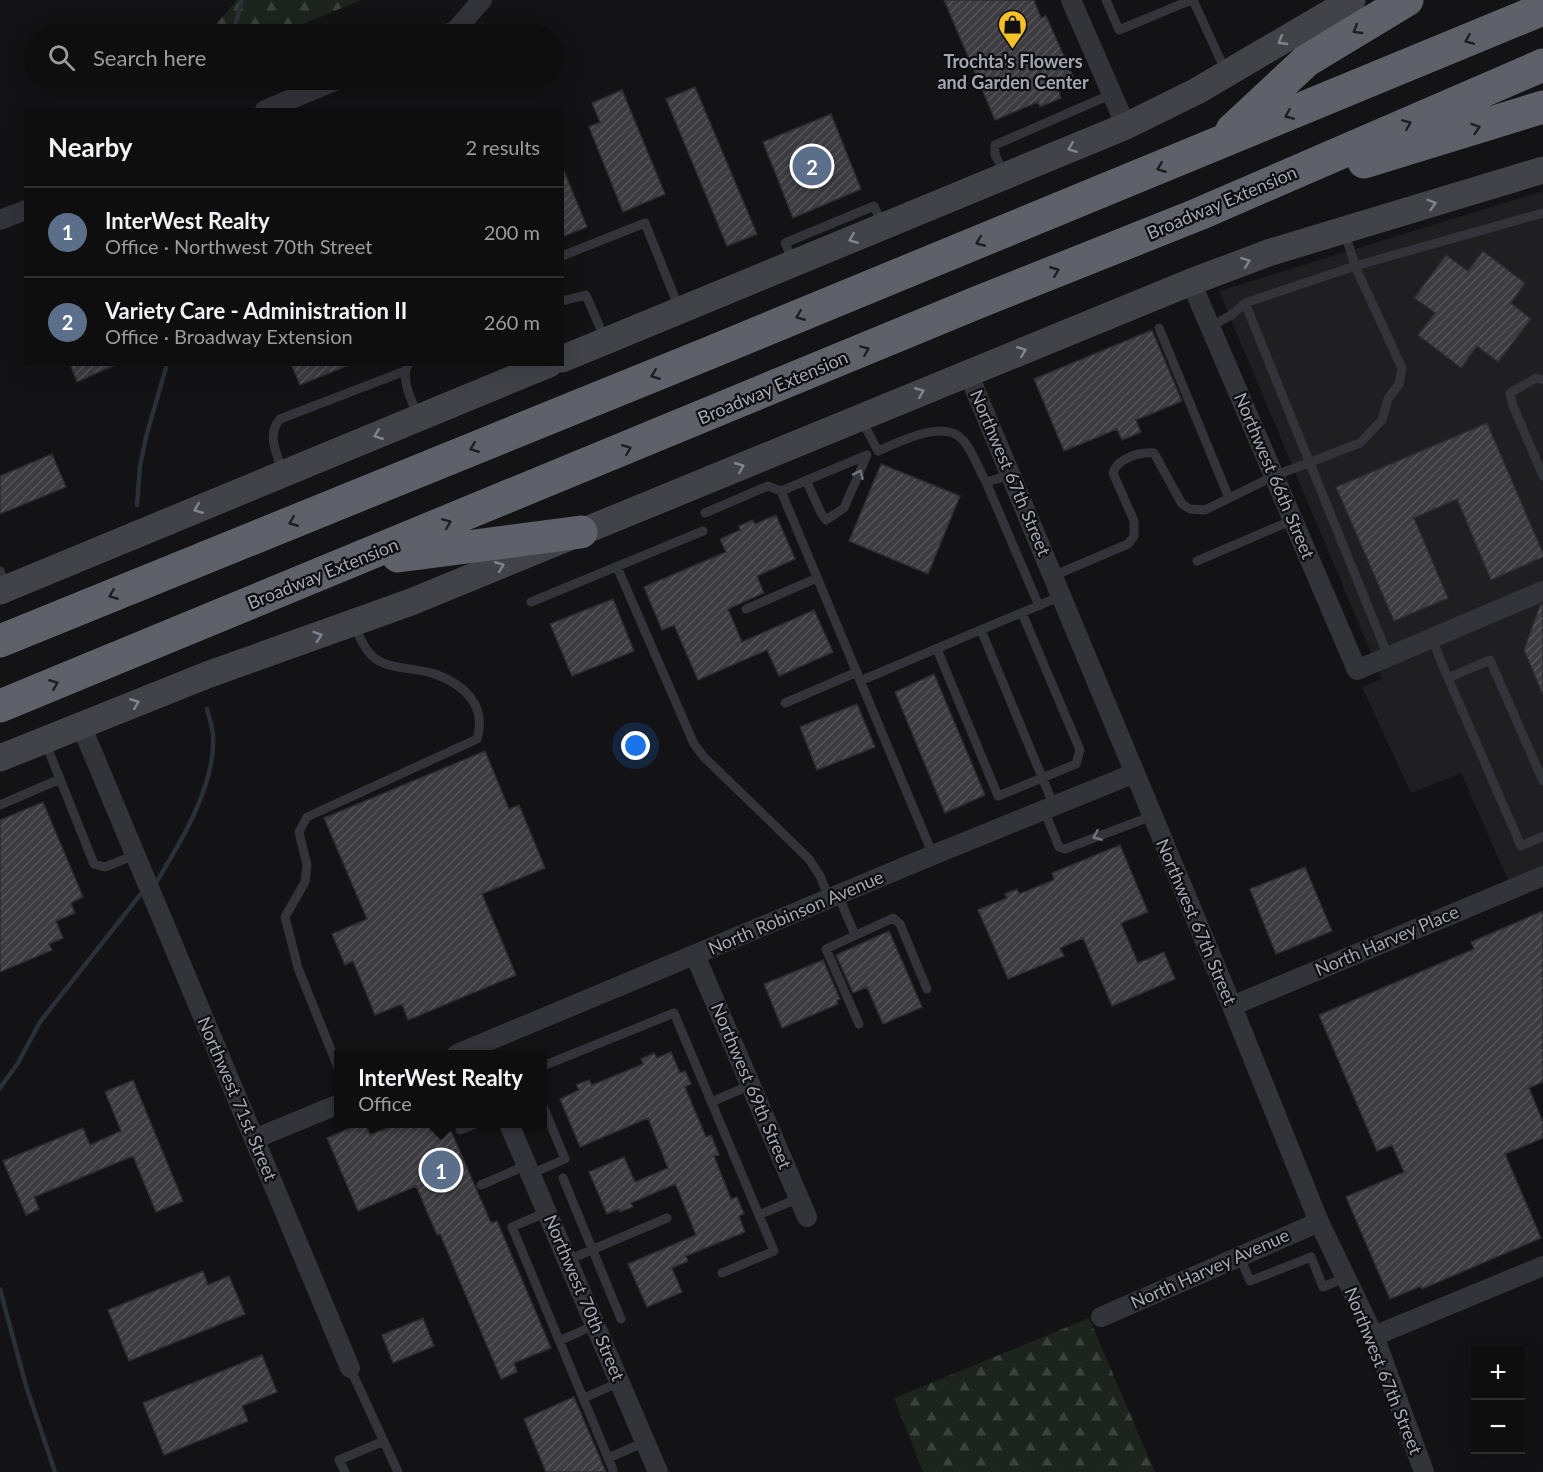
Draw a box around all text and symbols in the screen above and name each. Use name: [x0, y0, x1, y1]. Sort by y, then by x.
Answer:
shop icon: Trochta's Flowers and Garden Center: [997, 9, 1029, 51]
one-way arrow: [1353, 23, 1363, 35]
search box: [24, 24, 564, 90]
one-way arrow: [1464, 33, 1475, 45]
one-way arrow: [1278, 34, 1288, 45]
icon: search: [45, 41, 78, 74]
text: Search here: [93, 44, 206, 71]
place label: Trochta's Flowers and Garden Center: [937, 50, 1089, 93]
one-way arrow: [1284, 108, 1295, 120]
one-way arrow: [1401, 119, 1412, 131]
one-way arrow: [1470, 123, 1481, 135]
text: Nearby: [48, 131, 133, 163]
text: 2 results: [465, 135, 540, 159]
one-way arrow: [1067, 141, 1078, 153]
pin: 2: [792, 144, 832, 188]
street label: Broadway Extension: [1143, 161, 1300, 244]
one-way arrow: [1156, 161, 1167, 173]
one-way arrow: [1426, 199, 1437, 211]
text: InterWest Realty: [105, 207, 270, 234]
text: 1: [62, 220, 73, 244]
text: 200 m: [484, 220, 540, 244]
one-way arrow: [848, 232, 859, 244]
text: Office · Northwest 70th Street: [105, 234, 372, 258]
one-way arrow: [976, 235, 987, 247]
one-way arrow: [1240, 256, 1251, 269]
one-way arrow: [1049, 266, 1060, 279]
text: Variety Care - Administration II: [105, 297, 407, 324]
one-way arrow: [795, 309, 806, 321]
text: 2: [62, 310, 73, 334]
text: 260 m: [484, 310, 540, 334]
text: Office · Broadway Extension: [105, 324, 353, 348]
one-way arrow: [859, 345, 870, 357]
street label: Broadway Extension: [694, 346, 851, 429]
one-way arrow: [1016, 346, 1027, 358]
one-way arrow: [650, 368, 661, 380]
street label: Northwest 67th Street: [966, 386, 1056, 560]
one-way arrow: [914, 387, 925, 399]
street label: Northwest 66th Street: [1230, 389, 1320, 563]
one-way arrow: [374, 428, 385, 440]
one-way arrow: [469, 441, 480, 453]
one-way arrow: [621, 444, 632, 456]
one-way arrow: [734, 462, 745, 474]
one-way arrow: [852, 469, 864, 480]
one-way arrow: [193, 502, 204, 514]
one-way arrow: [289, 515, 300, 527]
one-way arrow: [441, 518, 452, 530]
street label: Broadway Extension: [244, 533, 401, 613]
one-way arrow: [493, 561, 504, 573]
one-way arrow: [108, 588, 119, 600]
one-way arrow: [312, 630, 323, 643]
one-way arrow: [48, 679, 59, 691]
one-way arrow: [129, 698, 140, 711]
your location: [621, 731, 650, 760]
one-way arrow: [1092, 829, 1103, 841]
street label: Northwest 67th Street: [1152, 835, 1242, 1009]
street label: North Robinson Avenue: [705, 865, 887, 959]
street label: North Harvey Place: [1311, 900, 1462, 980]
street label: Northwest 69th Street: [707, 999, 797, 1173]
street label: Northwest 71st Street: [193, 1013, 283, 1184]
popup: [334, 1050, 547, 1128]
text: InterWest Realty: [358, 1064, 523, 1091]
text: Office: [358, 1091, 412, 1115]
pin: 1: [422, 1148, 460, 1192]
street label: Northwest 70th Street: [540, 1211, 630, 1385]
street label: North Harvey Avenue: [1127, 1223, 1292, 1313]
street label: Northwest 67th Street: [1340, 1284, 1428, 1458]
map controls: [1471, 1346, 1525, 1454]
button: +: [1471, 1346, 1525, 1400]
button: −: [1471, 1400, 1525, 1454]

